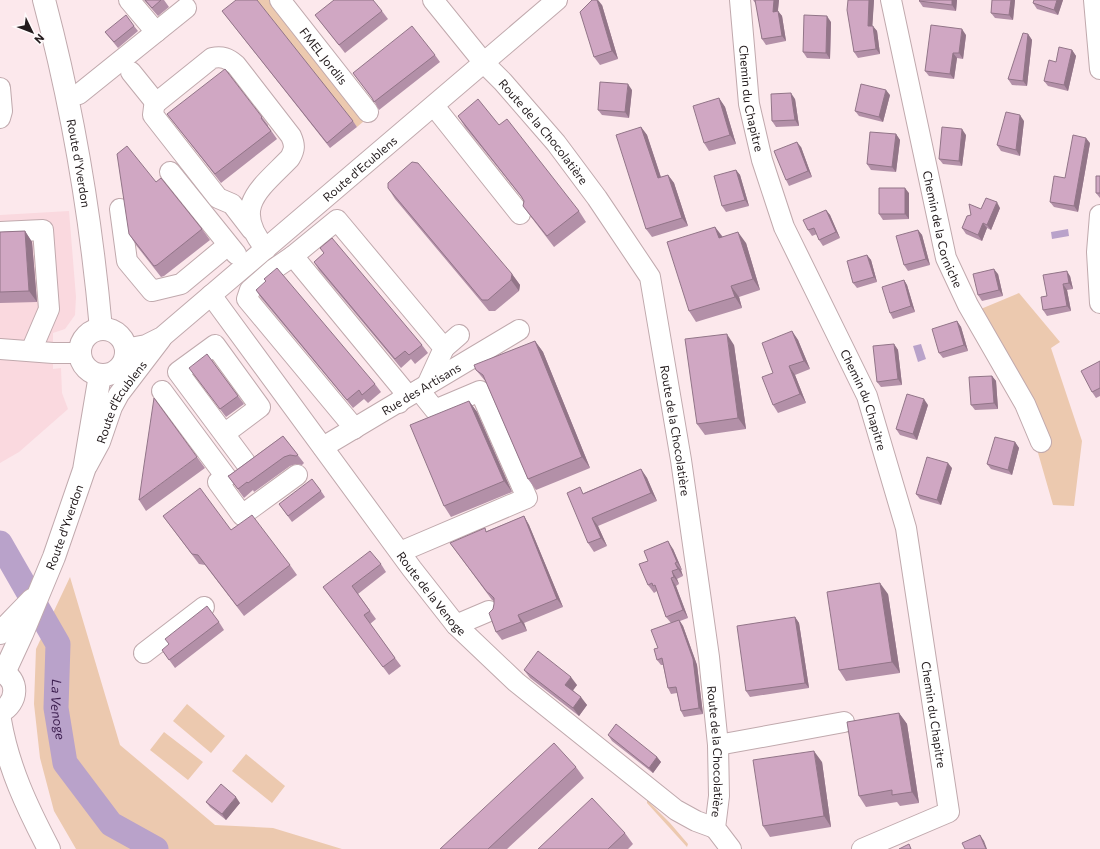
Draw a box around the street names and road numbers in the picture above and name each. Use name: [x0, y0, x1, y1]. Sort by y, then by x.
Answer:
street label: FMEL Jordils: [297, 25, 351, 87]
street label: Chemin du Chapitre: [737, 44, 767, 153]
street label: Route de la Chocolatière: [496, 76, 591, 187]
street label: Route d'Yverdon: [65, 118, 94, 208]
street label: Route d'Ecublens: [320, 133, 400, 204]
street label: Chemin de la Corniche: [921, 169, 966, 290]
street label: Chemin du Chapitre: [838, 347, 890, 452]
street label: Route d'Ecublens: [93, 358, 149, 445]
street label: Rue des Artisans: [379, 360, 463, 418]
street label: Route de la Chocolatière: [658, 364, 693, 497]
street label: Route d'Yverdon: [43, 483, 86, 572]
street label: Route de la Venoge: [394, 549, 469, 638]
street label: Chemin du Chapitre: [919, 660, 949, 769]
street label: Route de la Chocolatière: [705, 685, 726, 818]

